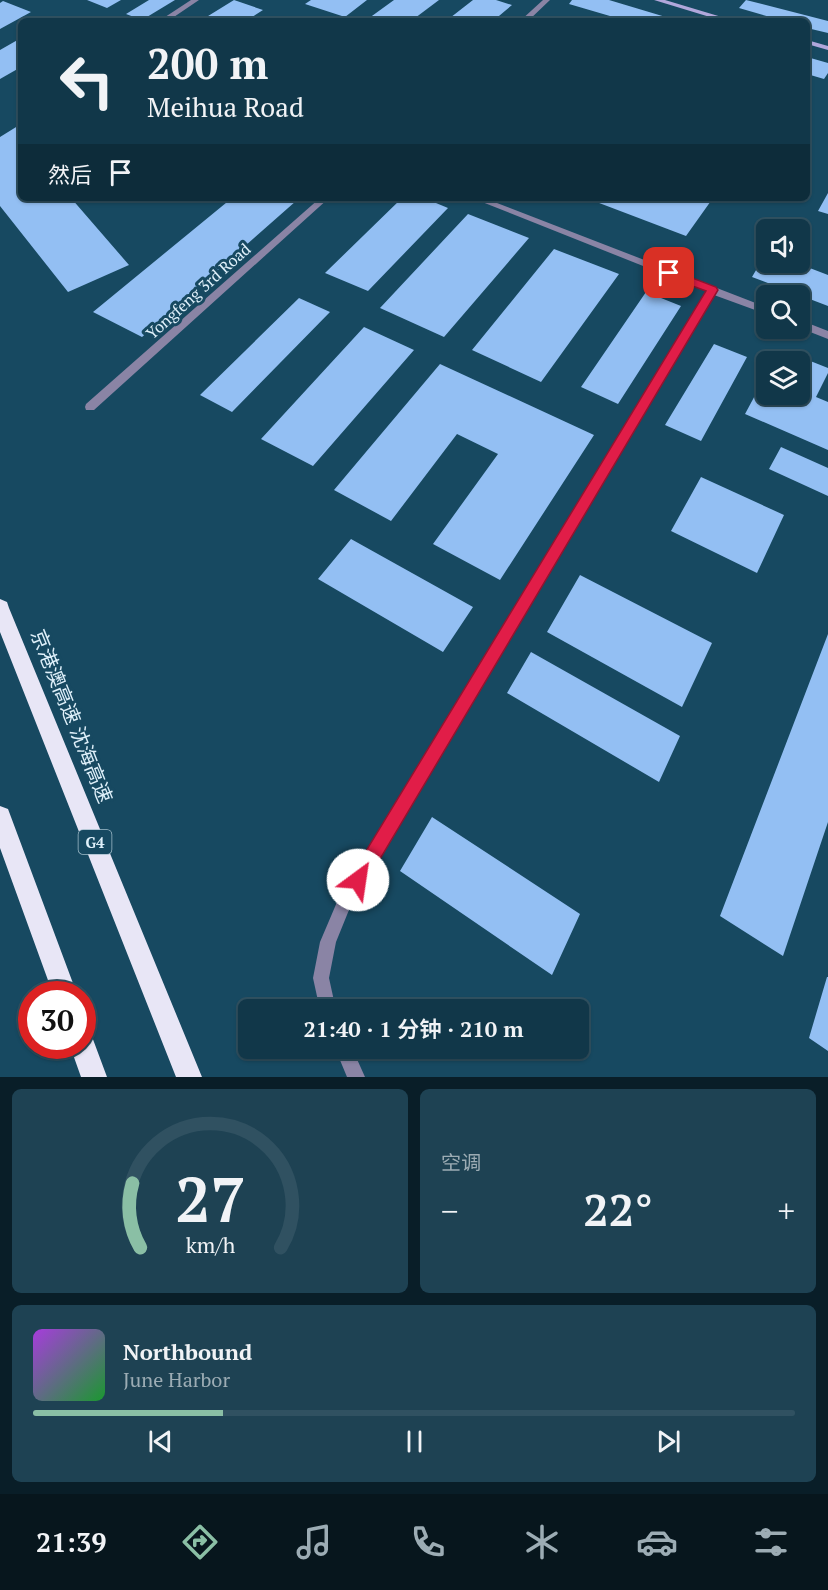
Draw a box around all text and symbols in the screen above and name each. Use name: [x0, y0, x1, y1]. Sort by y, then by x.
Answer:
text: 200 m: [147, 35, 268, 91]
icon: left: [48, 42, 126, 120]
text: Meihua Road: [147, 89, 304, 125]
icon: arrive: [104, 156, 137, 189]
text: 然后: [48, 160, 92, 189]
map controls: [756, 219, 810, 405]
button: sound: [756, 219, 810, 273]
street label: Yongfeng 3rd Road: [141, 238, 255, 344]
pin: [643, 247, 694, 298]
icon: arrive: [652, 256, 685, 289]
button: search: [756, 285, 810, 339]
button: layers: [756, 351, 810, 405]
street label: 京港澳高速 沈海高速: [25, 625, 119, 807]
road number: G4: [78, 830, 112, 854]
position arrow: [326, 848, 390, 912]
speed limit sign: 30: [18, 981, 96, 1059]
text: 21:40 · 1 分钟 · 210 m: [304, 1014, 523, 1043]
text: 空调: [441, 1149, 481, 1176]
text: 27: [175, 1157, 245, 1240]
text: 22°: [583, 1179, 653, 1239]
text: −: [441, 1189, 459, 1232]
text: +: [777, 1189, 795, 1232]
text: km/h: [185, 1231, 235, 1259]
text: Northbound: [123, 1337, 252, 1366]
text: June Harbor: [123, 1366, 230, 1393]
icon: previous: [144, 1425, 177, 1458]
icon: pause: [398, 1425, 431, 1458]
icon: next: [652, 1425, 685, 1458]
icon: directions: [179, 1521, 221, 1563]
icon: music: [293, 1521, 335, 1563]
icon: phone: [407, 1521, 449, 1563]
icon: climate: [521, 1521, 563, 1563]
icon: car: [636, 1521, 678, 1563]
icon: filters: [750, 1521, 792, 1563]
text: 21:39: [36, 1524, 106, 1560]

